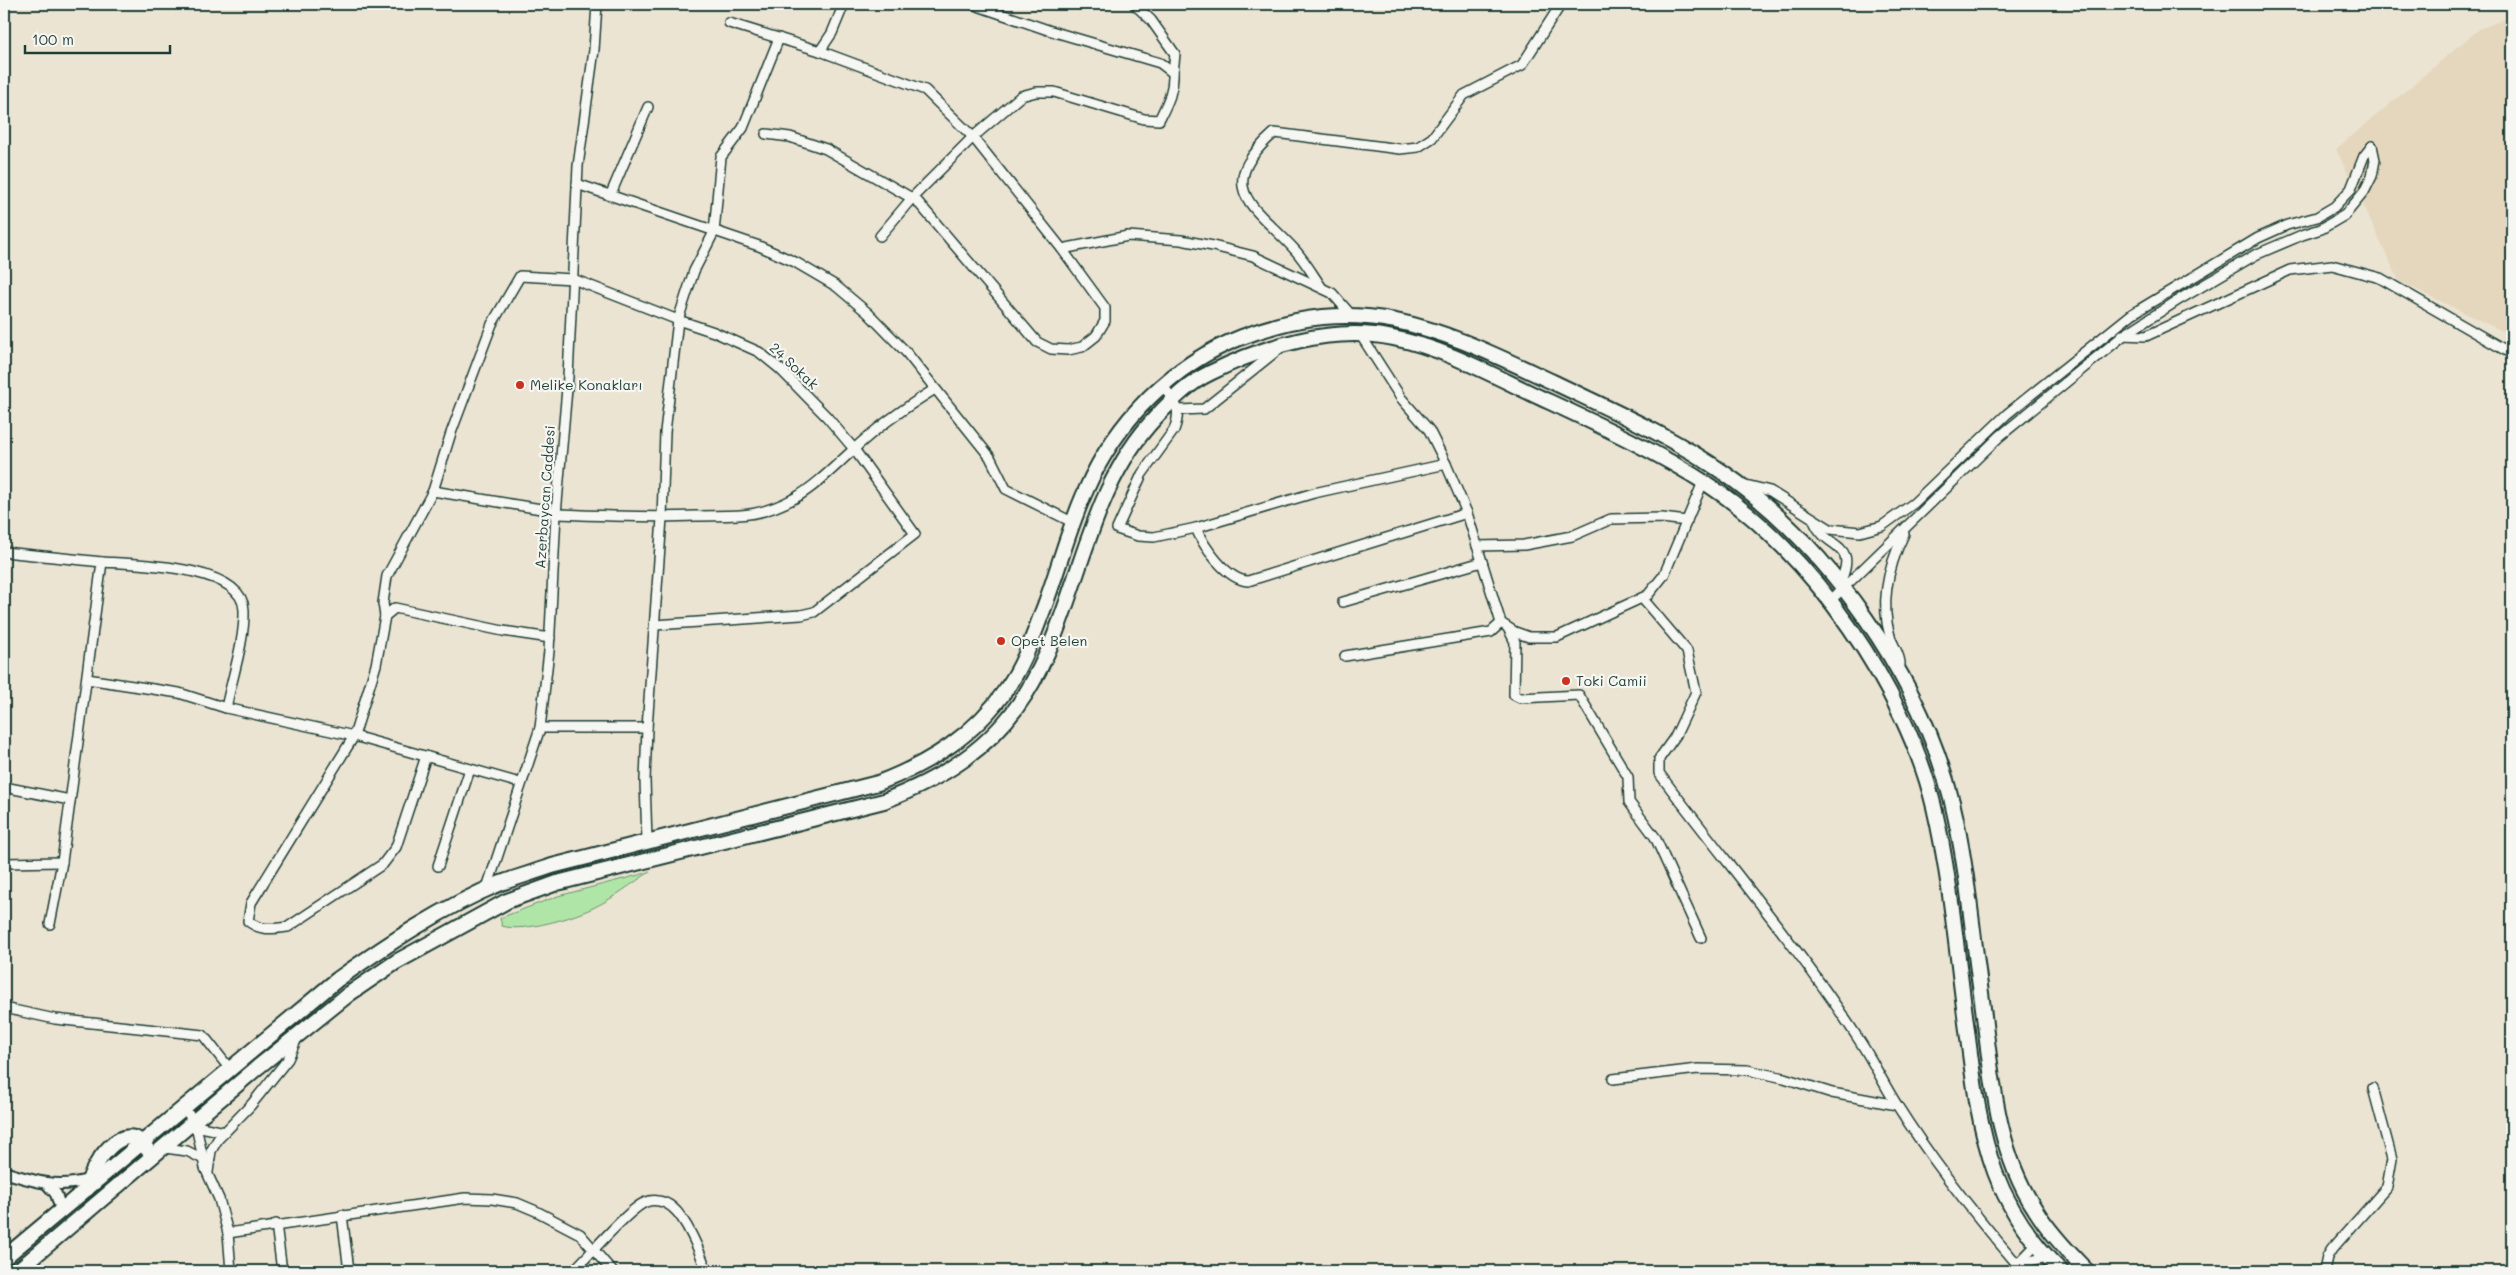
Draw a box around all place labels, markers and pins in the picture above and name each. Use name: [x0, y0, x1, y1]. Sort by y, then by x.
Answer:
place label: Melike Konakları: [530, 375, 643, 394]
marker: Melike Konakları: [514, 379, 526, 391]
place label: Opet Belen: [1011, 631, 1087, 650]
marker: Opet Belen: [995, 635, 1007, 647]
place label: Toki Camii: [1576, 671, 1647, 690]
marker: Toki Camii: [1560, 675, 1572, 687]

